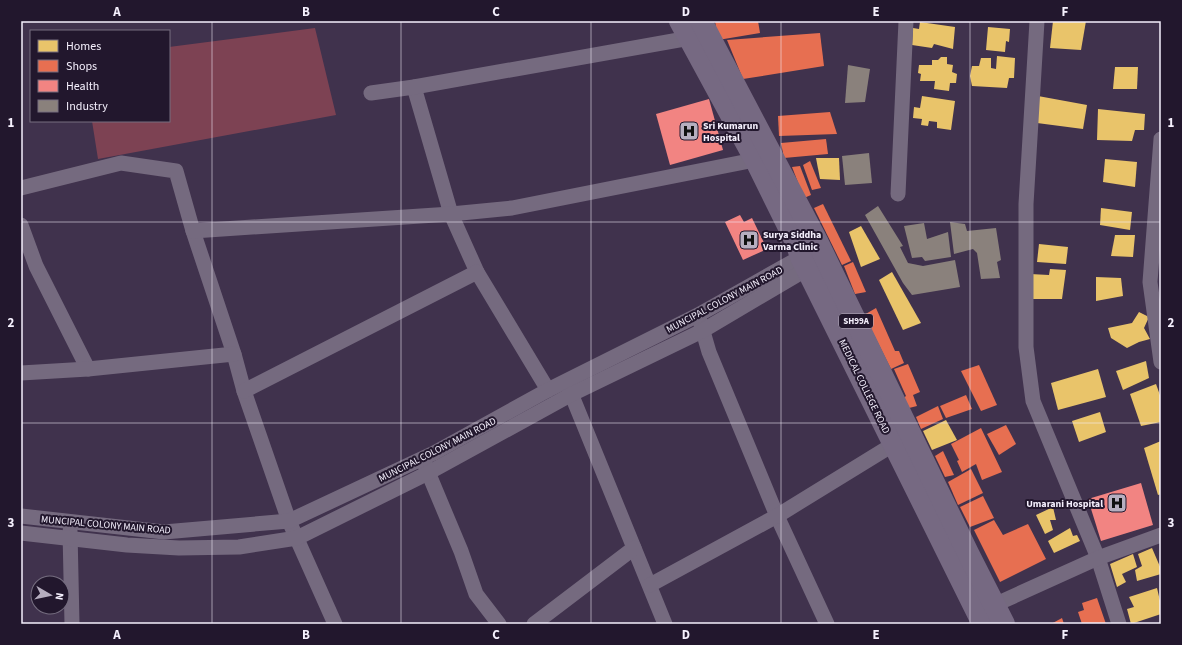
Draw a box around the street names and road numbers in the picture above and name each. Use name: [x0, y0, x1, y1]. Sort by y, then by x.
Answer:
street label: MUNCIPAL COLONY MAIN ROAD: [664, 263, 785, 337]
road number: SH99A: [839, 314, 873, 328]
street label: MEDICAL COLLEGE ROAD: [835, 337, 893, 436]
street label: MUNCIPAL COLONY MAIN ROAD: [376, 414, 499, 486]
street label: MUNCIPAL COLONY MAIN ROAD: [40, 512, 171, 538]

